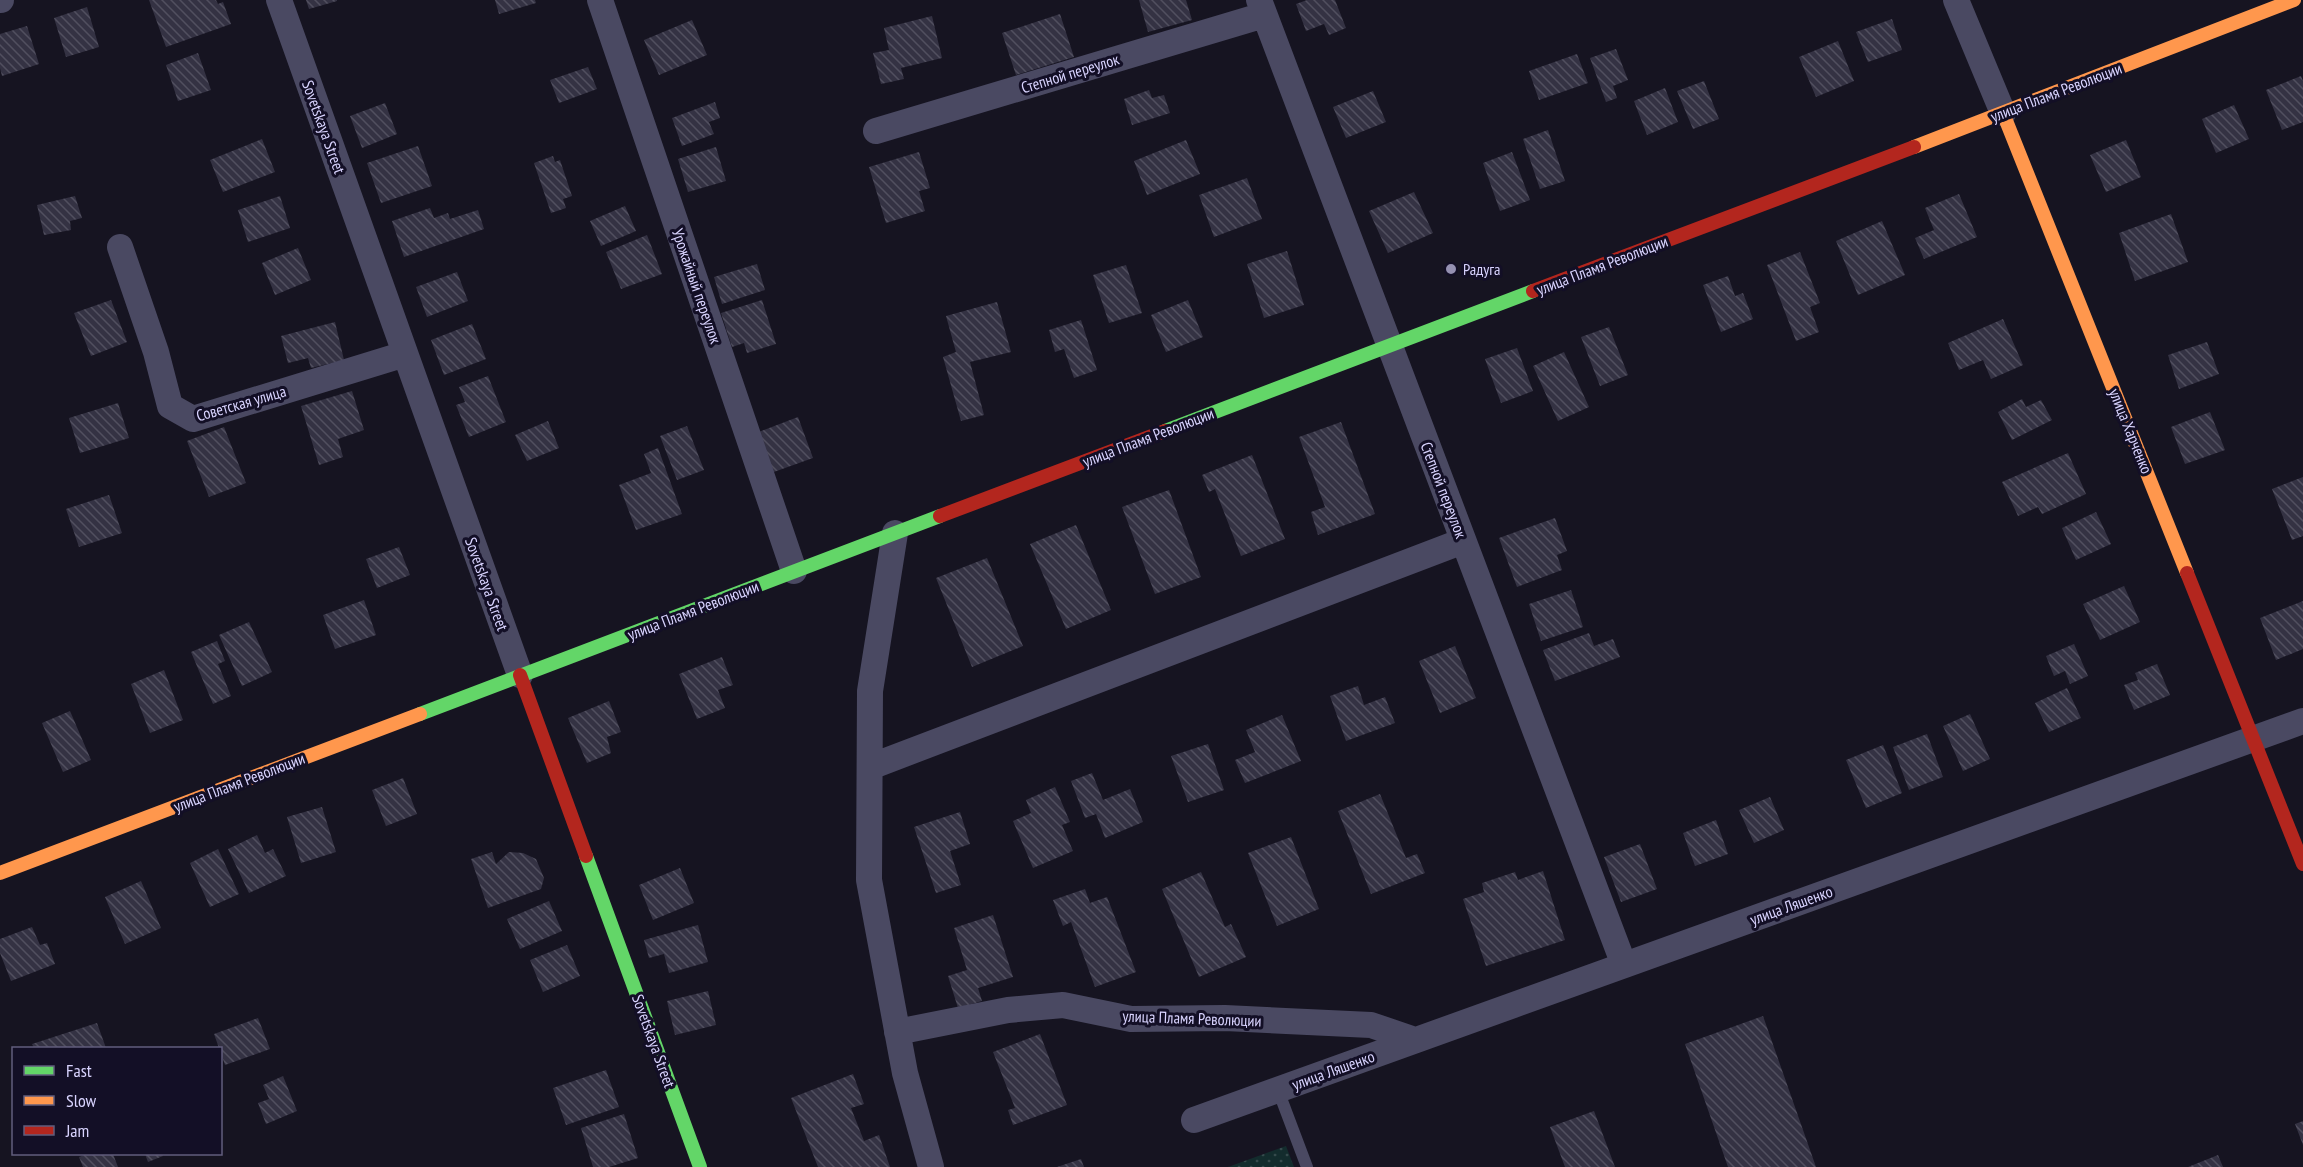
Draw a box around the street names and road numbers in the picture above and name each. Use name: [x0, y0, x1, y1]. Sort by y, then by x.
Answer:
street label: Степной переулок: [1019, 48, 1122, 97]
street label: улица Пламя Революции: [1987, 58, 2125, 126]
street label: Sovetskaya Street: [298, 78, 350, 177]
street label: Урожайный переулок: [668, 226, 726, 347]
street label: улица Пламя Революции: [1533, 231, 1671, 299]
street label: Советская улица: [194, 381, 288, 425]
street label: улица Харченко: [2105, 385, 2157, 477]
street label: улица Пламя Революции: [1079, 403, 1217, 471]
street label: Степной переулок: [1416, 439, 1472, 542]
street label: Sovetskaya Street: [461, 535, 513, 634]
street label: улица Пламя Революции: [624, 576, 762, 644]
street label: улица Пламя Революции: [170, 748, 308, 816]
street label: улица Ляшенко: [1747, 881, 1835, 929]
street label: Sovetskaya Street: [628, 992, 680, 1091]
street label: улица Пламя Революции: [1122, 1006, 1262, 1030]
street label: улица Ляшенко: [1289, 1046, 1377, 1094]

